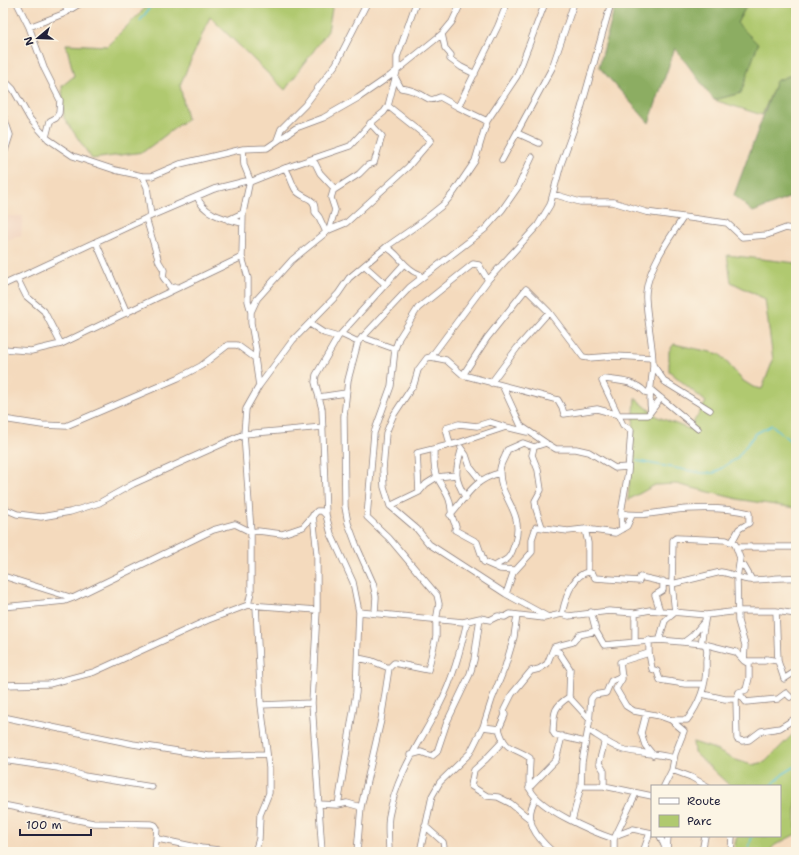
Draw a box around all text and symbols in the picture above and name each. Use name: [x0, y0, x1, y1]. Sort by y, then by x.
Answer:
north arrow: [18, 18, 58, 58]
text: N: [20, 34, 38, 48]
legend: [651, 785, 781, 837]
text: Route: [687, 793, 721, 809]
scale bar: [20, 811, 91, 837]
text: Parc: [687, 813, 712, 829]
text: 100 m: [26, 817, 62, 833]

